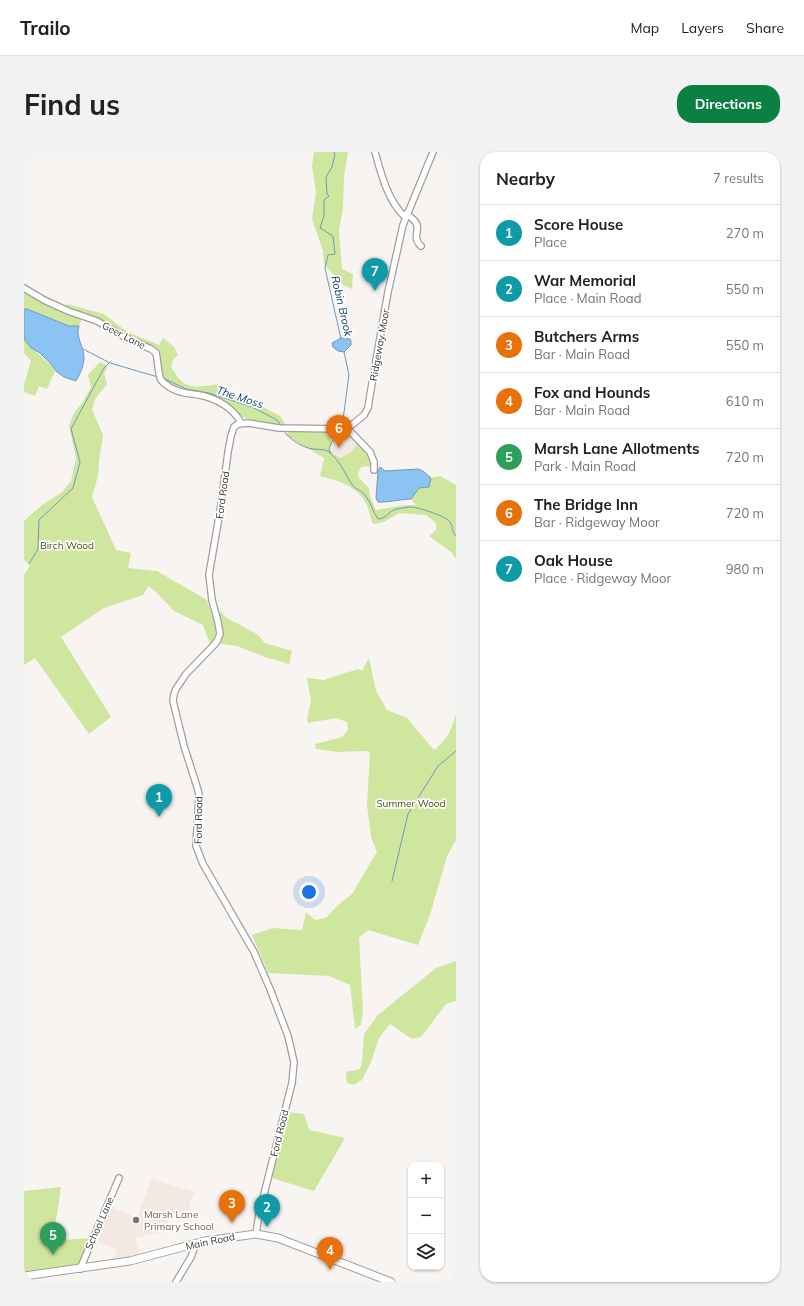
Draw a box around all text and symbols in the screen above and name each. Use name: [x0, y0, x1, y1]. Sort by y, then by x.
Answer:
text: Trailo: [20, 16, 71, 40]
text: Map: [630, 19, 659, 37]
text: Layers: [681, 19, 724, 37]
text: Share: [746, 19, 784, 37]
button: Directions: [677, 85, 780, 123]
text: Find us: [24, 87, 120, 122]
text: Nearby: [496, 168, 555, 189]
text: 7 results: [713, 170, 764, 186]
text: Score House: [534, 215, 623, 234]
text: 1: [505, 225, 513, 241]
text: 270 m: [726, 225, 764, 241]
text: Place: [534, 234, 567, 250]
pin: 7: [362, 258, 388, 291]
text: War Memorial: [534, 271, 636, 290]
water label: Robin Brook: [328, 274, 356, 338]
text: 2: [505, 281, 513, 297]
text: 550 m: [726, 281, 764, 297]
text: Place · Main Road: [534, 290, 641, 306]
street label: Ridgeway Moor: [367, 308, 392, 382]
street label: Geer Lane: [100, 319, 148, 352]
text: Butchers Arms: [534, 327, 639, 346]
text: 3: [505, 337, 513, 353]
text: 550 m: [726, 337, 764, 353]
text: Bar · Main Road: [534, 346, 630, 362]
water label: The Moss: [215, 383, 266, 411]
text: Fox and Hounds: [534, 383, 650, 402]
text: 4: [505, 393, 513, 409]
text: 610 m: [726, 393, 764, 409]
text: Bar · Main Road: [534, 402, 630, 418]
pin: 6: [326, 415, 352, 448]
text: Marsh Lane Allotments: [534, 439, 699, 458]
text: 5: [505, 449, 513, 465]
text: 720 m: [726, 449, 764, 465]
text: Park · Main Road: [534, 458, 636, 474]
street label: Ford Road: [213, 470, 232, 520]
text: The Bridge Inn: [534, 495, 638, 514]
text: 6: [505, 505, 513, 521]
text: 720 m: [726, 505, 764, 521]
text: Bar · Ridgeway Moor: [534, 514, 660, 530]
park label: Birch Wood: [40, 539, 94, 552]
text: Oak House: [534, 551, 613, 570]
text: 7: [505, 561, 513, 577]
text: 980 m: [726, 561, 764, 577]
text: Place · Ridgeway Moor: [534, 570, 671, 586]
pin: 1: [146, 784, 172, 817]
street label: Ford Road: [192, 796, 205, 844]
park label: Summer Wood: [376, 797, 446, 810]
your location: [299, 882, 319, 902]
street label: Ford Road: [267, 1108, 292, 1158]
map controls: [408, 1162, 444, 1270]
button: +: [408, 1162, 444, 1198]
pin: 3: [219, 1190, 245, 1223]
pin: 2: [254, 1194, 280, 1227]
street label: School Lane: [82, 1195, 117, 1252]
button: −: [408, 1198, 444, 1234]
place label: Marsh Lane Primary School: [144, 1208, 214, 1233]
marker: Marsh Lane Primary School: [131, 1215, 141, 1225]
pin: 5: [40, 1222, 66, 1255]
street label: Main Road: [184, 1230, 236, 1253]
button: layers: [408, 1234, 444, 1270]
pin: 4: [317, 1237, 343, 1270]

